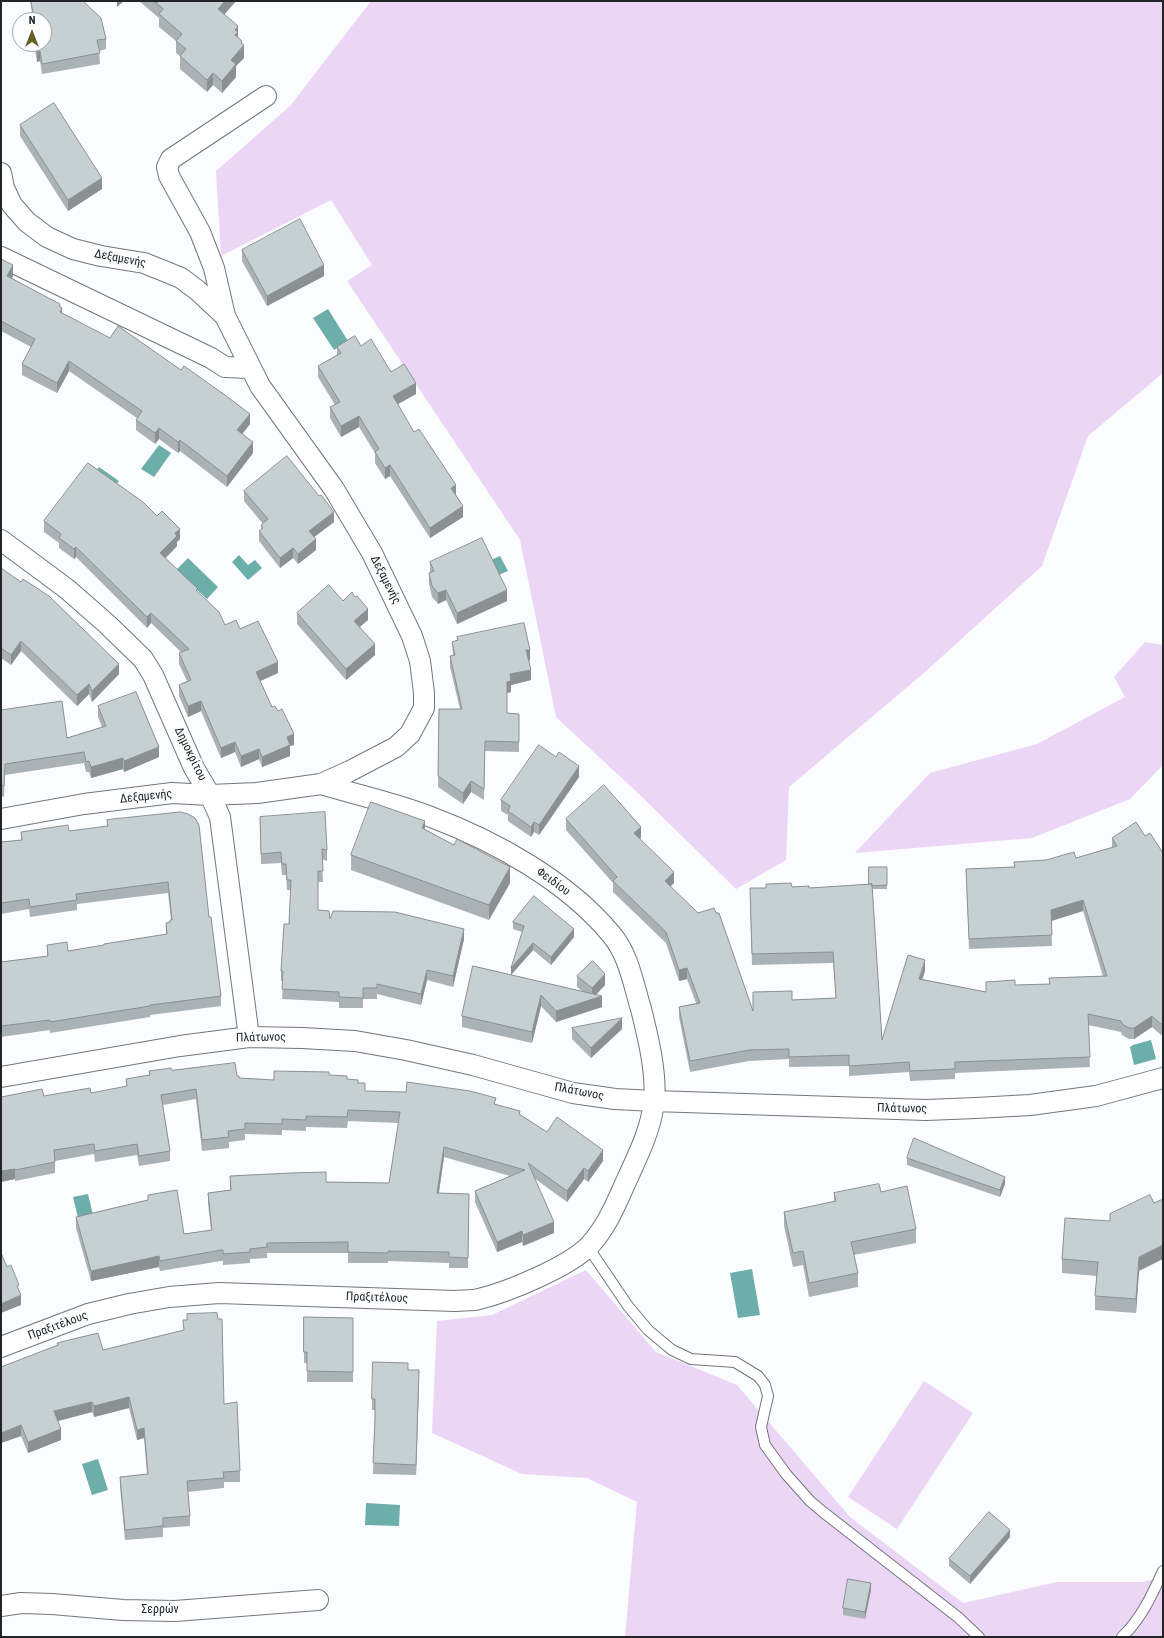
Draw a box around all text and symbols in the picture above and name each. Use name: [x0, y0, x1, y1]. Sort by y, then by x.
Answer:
north arrow: [12, 12, 52, 52]
text: N: [29, 14, 35, 27]
street label: Δεξαμενής: [93, 247, 147, 271]
street label: Δεξαμενής: [367, 553, 403, 607]
street label: Δημοκρίτου: [171, 725, 209, 783]
street label: Δεξαμενής: [119, 787, 173, 807]
street label: Φειδίου: [533, 865, 573, 899]
street label: Πλάτωνος: [236, 1030, 286, 1046]
street label: Πλάτωνος: [553, 1080, 605, 1104]
street label: Πλάτωνος: [877, 1101, 927, 1117]
street label: Πραξιτέλους: [346, 1290, 408, 1306]
street label: Πραξιτέλους: [26, 1309, 90, 1343]
street label: Σερρών: [141, 1603, 179, 1617]

